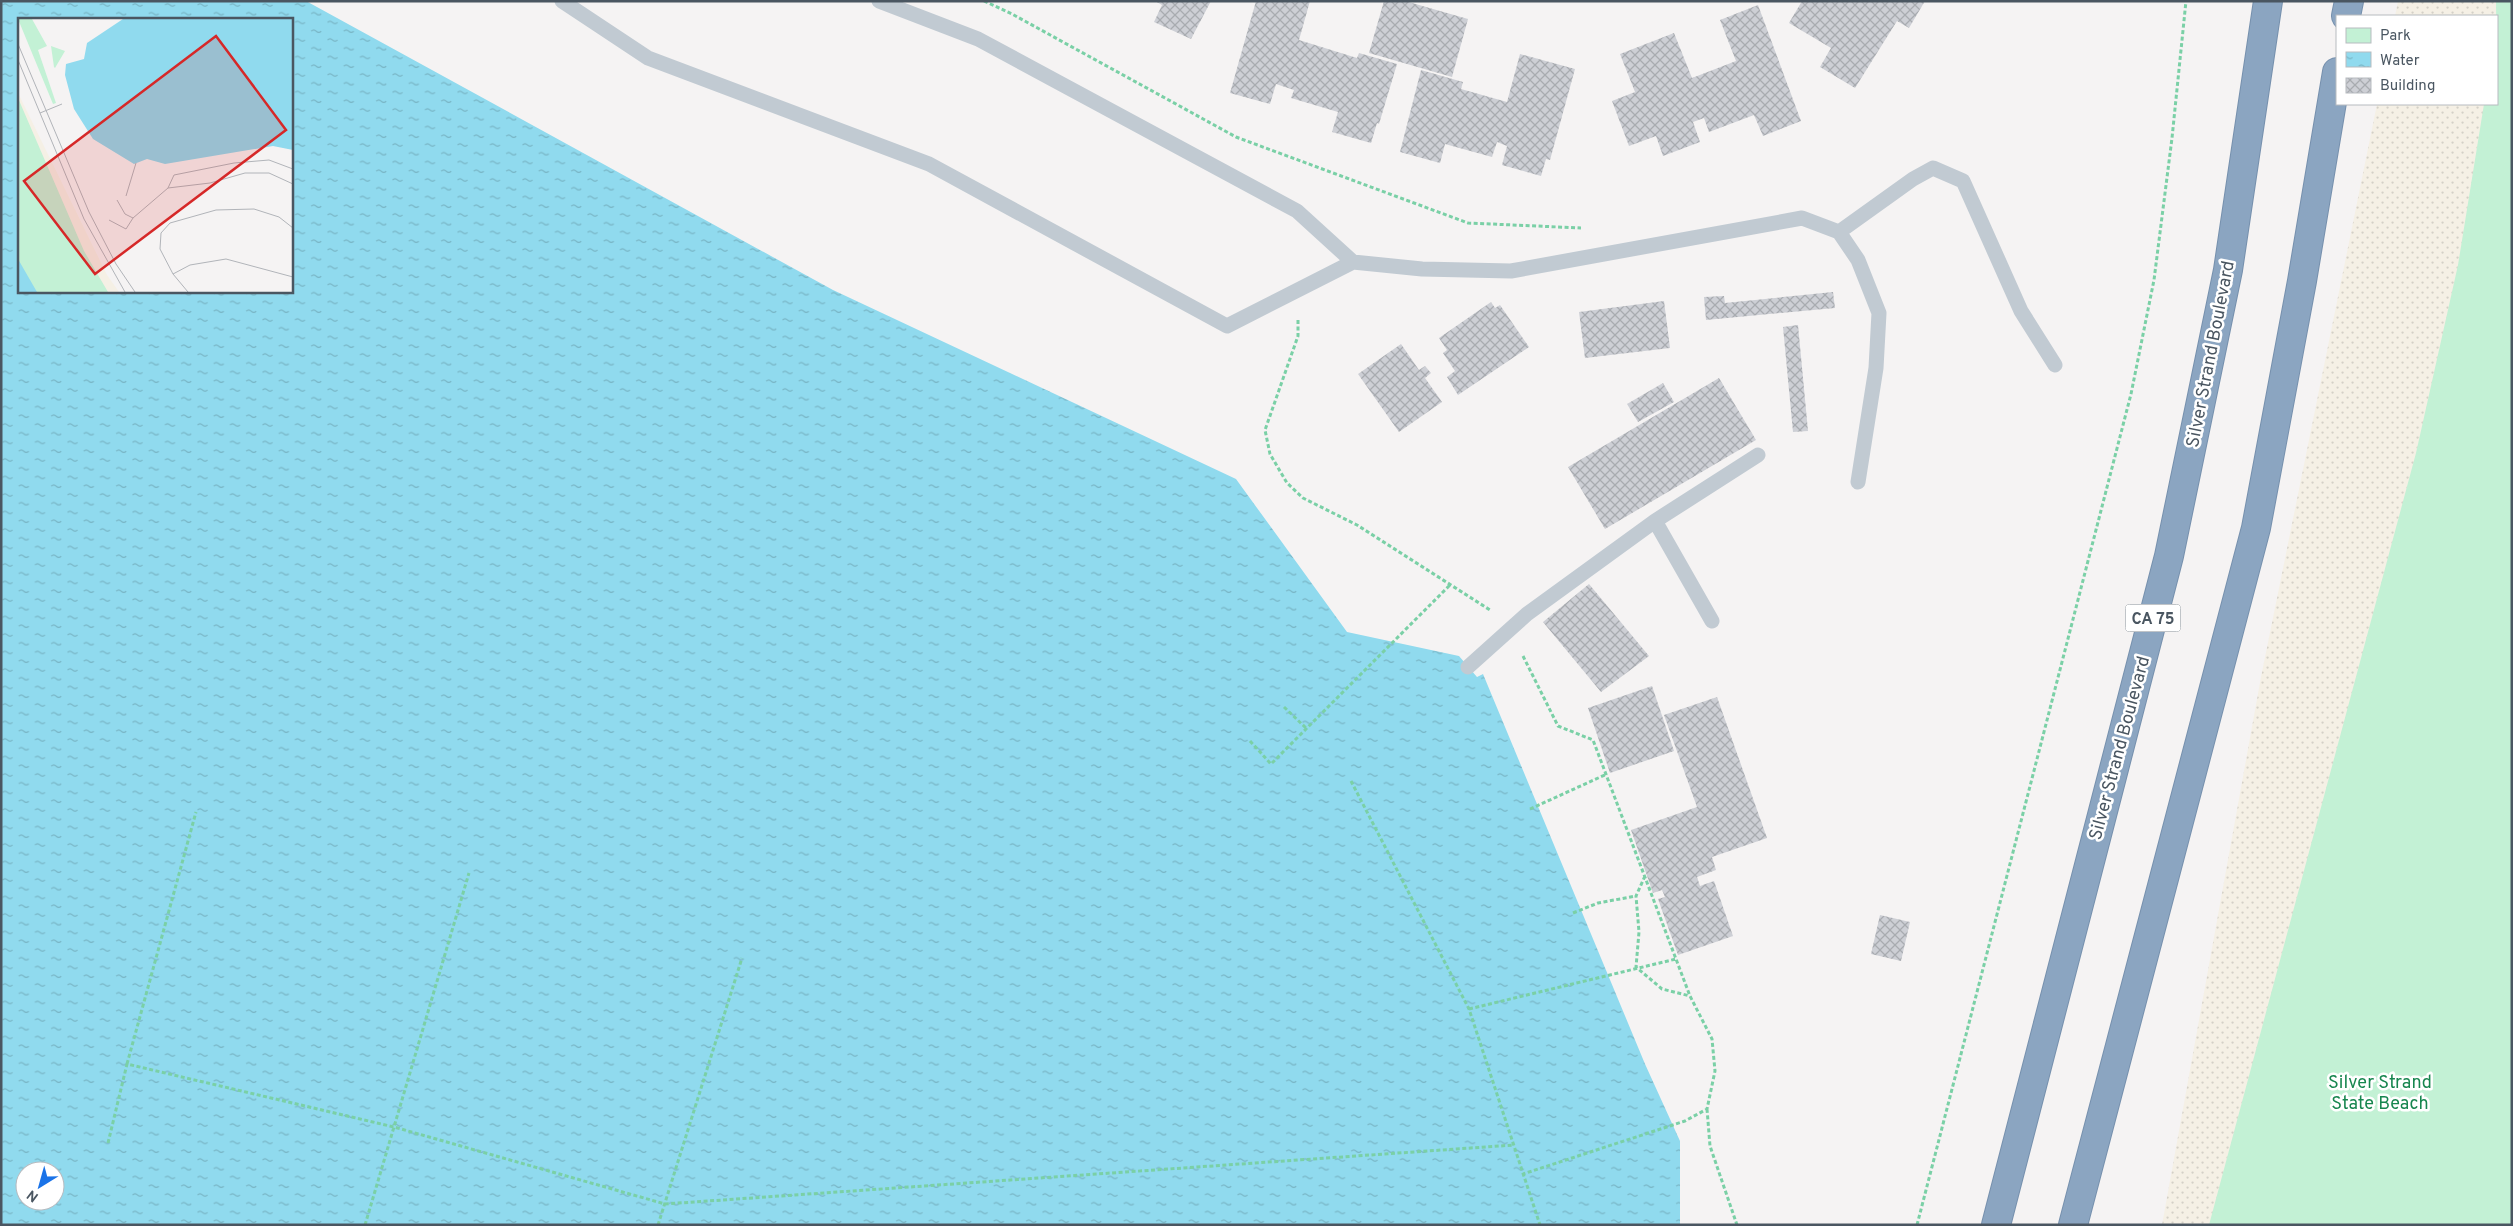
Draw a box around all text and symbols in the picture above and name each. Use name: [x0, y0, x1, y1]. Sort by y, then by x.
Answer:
legend: [2336, 15, 2498, 105]
inset map: [18, 18, 292, 292]
text: Park: [2380, 27, 2411, 46]
text: Water: [2380, 52, 2420, 71]
text: Building: [2380, 77, 2435, 96]
street label: Silver Strand Boulevard: [2182, 259, 2241, 449]
road number: CA 75: [2126, 604, 2180, 632]
street label: Silver Strand Boulevard: [2085, 654, 2156, 843]
park label: Silver Strand State Beach: [2328, 1072, 2432, 1116]
north arrow: [15, 1161, 65, 1211]
text: N: [24, 1185, 42, 1205]

